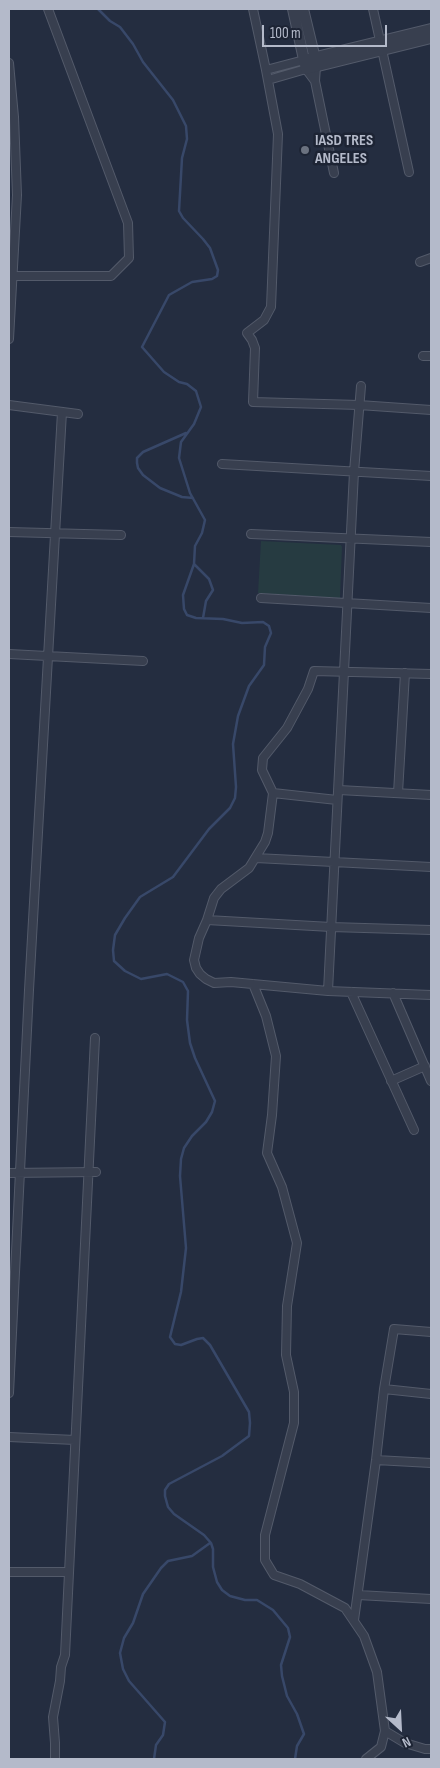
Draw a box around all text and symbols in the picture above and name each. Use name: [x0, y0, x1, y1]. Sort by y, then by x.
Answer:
scale bar: [265, 15, 390, 47]
text: 100 m: [270, 24, 301, 43]
place label: IASD TRES ANGELES: [315, 131, 373, 169]
marker: IASD TRES ANGELES: [299, 144, 311, 156]
north arrow: [375, 1703, 425, 1753]
text: N: [400, 1733, 414, 1751]

